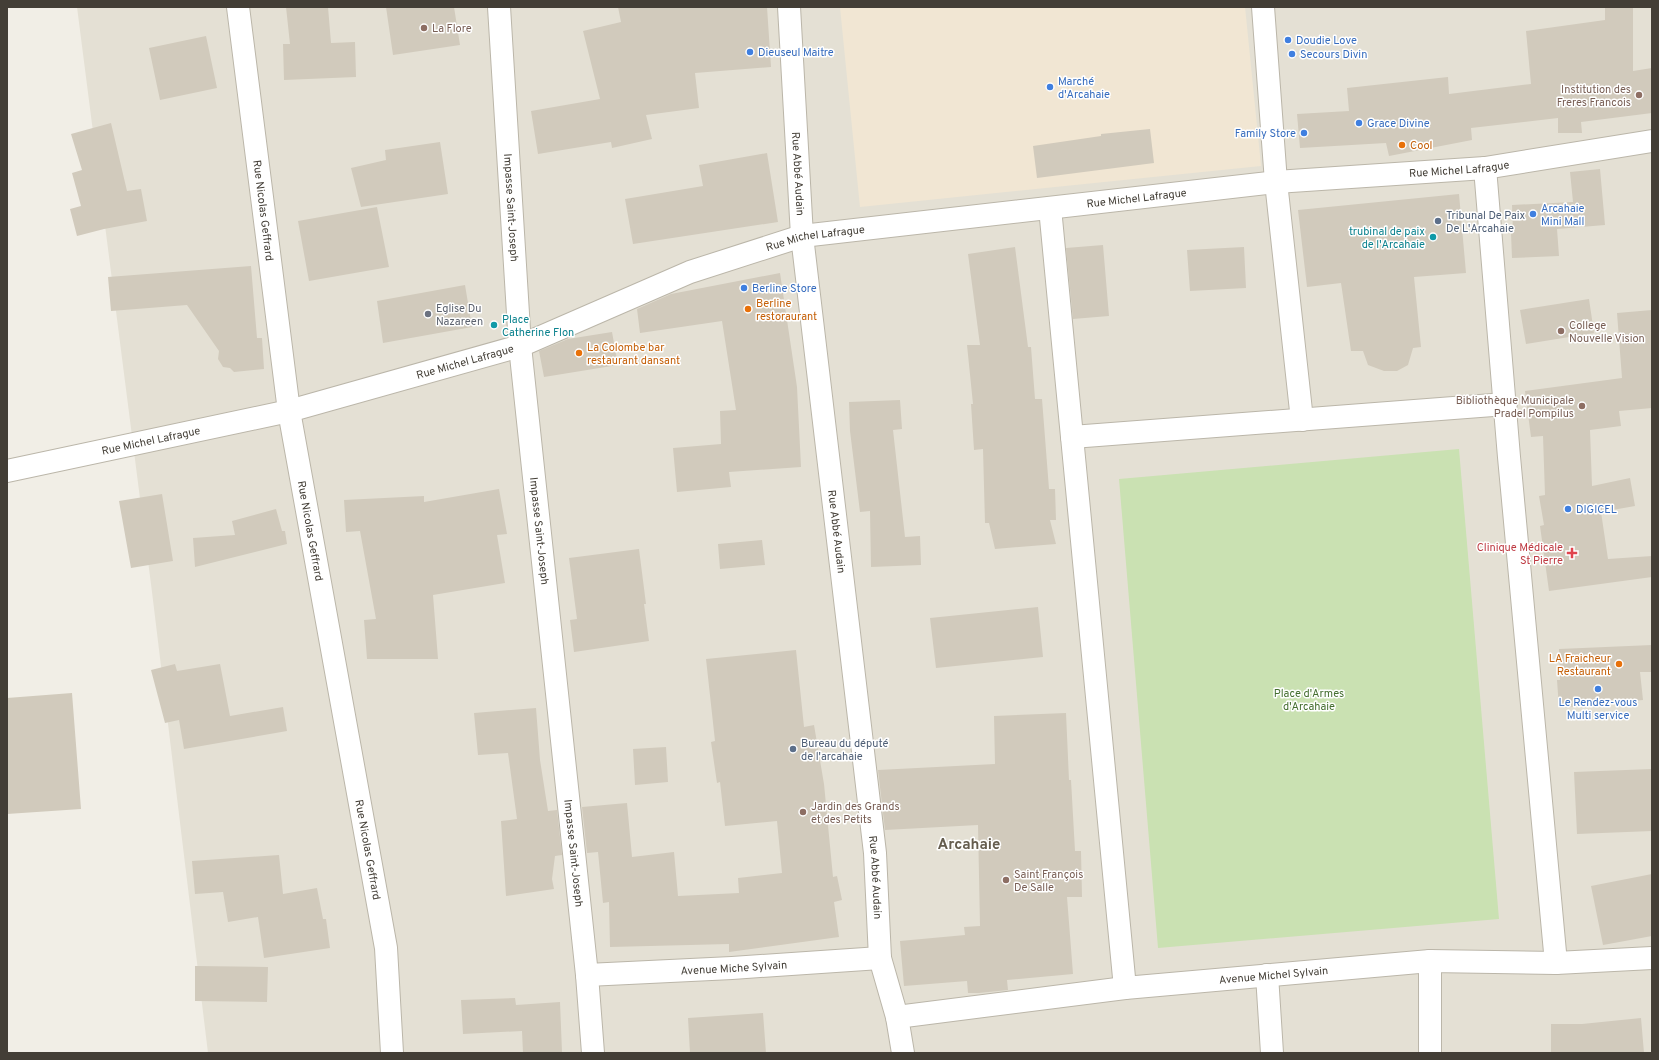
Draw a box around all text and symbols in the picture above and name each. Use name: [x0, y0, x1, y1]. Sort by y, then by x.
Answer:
place label: La Flore: [432, 22, 472, 36]
marker: La Flore: [419, 23, 429, 33]
place label: Doudie Love: [1296, 34, 1357, 48]
marker: Doudie Love: [1283, 35, 1293, 45]
place label: Dieuseul Maitre: [758, 46, 834, 60]
marker: Dieuseul Maitre: [745, 47, 755, 57]
place label: Secours Divin: [1300, 48, 1367, 62]
marker: Secours Divin: [1287, 49, 1297, 59]
place label: Marché d'Arcahaie: [1058, 75, 1110, 102]
marker: Marché d'Arcahaie: [1045, 82, 1055, 92]
place label: Institution des Freres Francois: [1557, 83, 1631, 110]
marker: Institution des Freres Francois: [1634, 90, 1644, 100]
place label: Grace Divine: [1367, 117, 1430, 131]
marker: Grace Divine: [1354, 118, 1364, 128]
place label: Family Store: [1235, 127, 1296, 141]
marker: Family Store: [1299, 128, 1309, 138]
street label: Rue Abbé Audain: [788, 131, 807, 216]
place label: Cool: [1410, 139, 1433, 153]
marker: Cool: [1397, 140, 1407, 150]
street label: Impasse Saint-Joseph: [500, 153, 521, 262]
street label: Rue Michel Lafrague: [1409, 158, 1510, 181]
street label: Rue Nicolas Geffrard: [249, 159, 276, 262]
street label: Rue Michel Lafrague: [1086, 186, 1187, 212]
place label: Arcahaie Mini Mall: [1541, 202, 1584, 229]
place label: Tribunal De Paix De L'Arcahaie: [1446, 209, 1526, 236]
marker: Arcahaie Mini Mall: [1528, 209, 1538, 219]
marker: Tribunal De Paix De L'Arcahaie: [1433, 216, 1443, 226]
street label: Rue Michel Lafrague: [764, 223, 866, 255]
place label: trubinal de paix de l'Arcahaie: [1349, 225, 1425, 252]
marker: trubinal de paix de l'Arcahaie: [1428, 232, 1438, 242]
place label: Berline Store: [752, 282, 817, 296]
marker: Berline Store: [739, 283, 749, 293]
place label: Berline restoraurant: [756, 297, 817, 324]
place label: Eglise Du Nazareen: [436, 302, 483, 329]
marker: Berline restoraurant: [743, 304, 753, 314]
marker: Eglise Du Nazareen: [423, 309, 433, 319]
place label: Place Catherine Flon: [502, 313, 574, 340]
place label: College Nouvelle Vision: [1569, 319, 1645, 346]
marker: Place Catherine Flon: [489, 320, 499, 330]
marker: College Nouvelle Vision: [1556, 326, 1566, 336]
place label: La Colombe bar restaurant dansant: [587, 341, 680, 368]
street label: Rue Michel Lafrague: [415, 342, 516, 383]
marker: La Colombe bar restaurant dansant: [574, 348, 584, 358]
place label: Bibliothèque Municipale Pradel Pompilus: [1456, 394, 1574, 421]
marker: Bibliothèque Municipale Pradel Pompilus: [1577, 401, 1587, 411]
street label: Rue Michel Lafrague: [100, 424, 202, 459]
street label: Impasse Saint-Joseph: [526, 477, 551, 586]
street label: Rue Nicolas Geffrard: [294, 480, 326, 582]
street label: Rue Abbé Audain: [824, 489, 848, 574]
place label: DIGICEL: [1576, 503, 1617, 517]
marker: DIGICEL: [1563, 504, 1573, 514]
place label: Clinique Médicale St Pierre: [1477, 541, 1563, 568]
marker: Clinique Médicale St Pierre: [1566, 547, 1578, 559]
place label: LA Fraicheur Restaurant: [1549, 652, 1612, 679]
marker: LA Fraicheur Restaurant: [1614, 659, 1624, 669]
marker: Le Rendez-vous Multi service: [1593, 684, 1603, 694]
park label: Place d'Armes d'Arcahaie: [1274, 687, 1344, 714]
place label: Le Rendez-vous Multi service: [1559, 696, 1637, 723]
place label: Bureau du député de l'arcahaie: [801, 737, 888, 764]
marker: Bureau du député de l'arcahaie: [788, 744, 798, 754]
street label: Rue Nicolas Geffrard: [351, 799, 383, 901]
street label: Impasse Saint-Joseph: [560, 799, 586, 908]
place label: Jardin des Grands et des Petits: [811, 800, 900, 827]
marker: Jardin des Grands et des Petits: [798, 807, 808, 817]
street label: Rue Abbé Audain: [865, 835, 884, 920]
district label: Arcahaie: [938, 836, 1000, 855]
place label: Saint François De Salle: [1014, 868, 1083, 895]
marker: Saint François De Salle: [1001, 875, 1011, 885]
street label: Avenue Miche Sylvain: [680, 958, 788, 978]
street label: Avenue Michel Sylvain: [1218, 964, 1329, 988]

